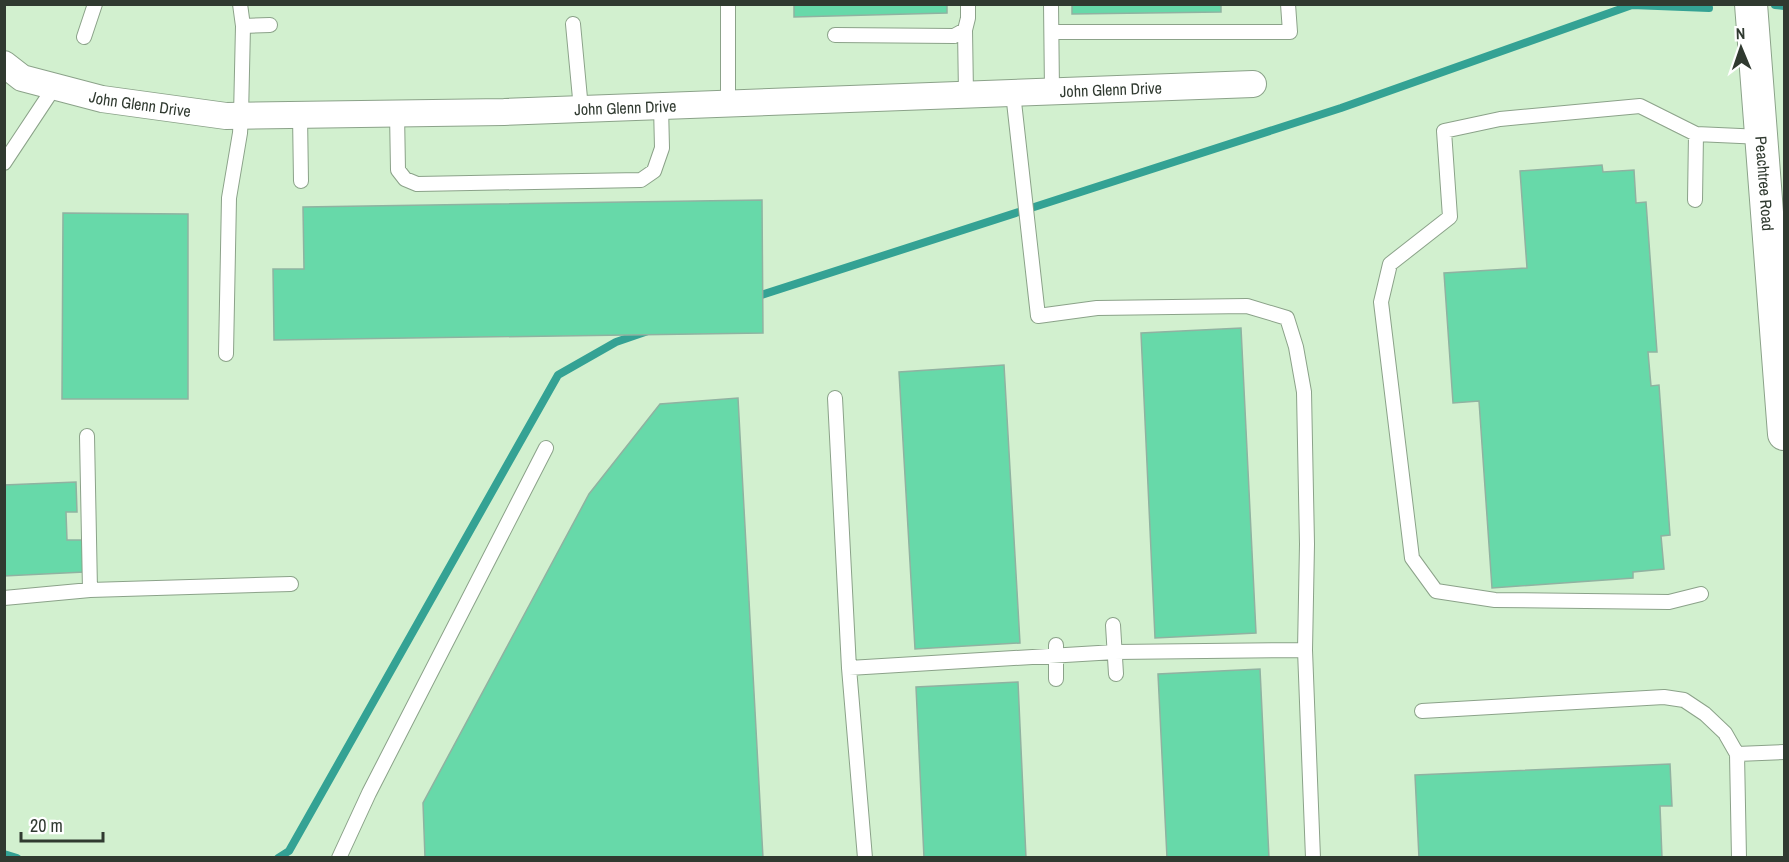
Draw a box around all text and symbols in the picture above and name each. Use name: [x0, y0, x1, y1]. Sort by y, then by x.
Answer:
north arrow: [1711, 18, 1771, 78]
text: N: [1735, 22, 1746, 44]
street label: John Glenn Drive: [1059, 76, 1162, 102]
street label: John Glenn Drive: [87, 85, 192, 122]
street label: John Glenn Drive: [574, 95, 677, 120]
street label: Peachtree Road: [1750, 135, 1779, 232]
scale bar: [21, 805, 104, 843]
text: 20 m: [30, 813, 63, 838]

